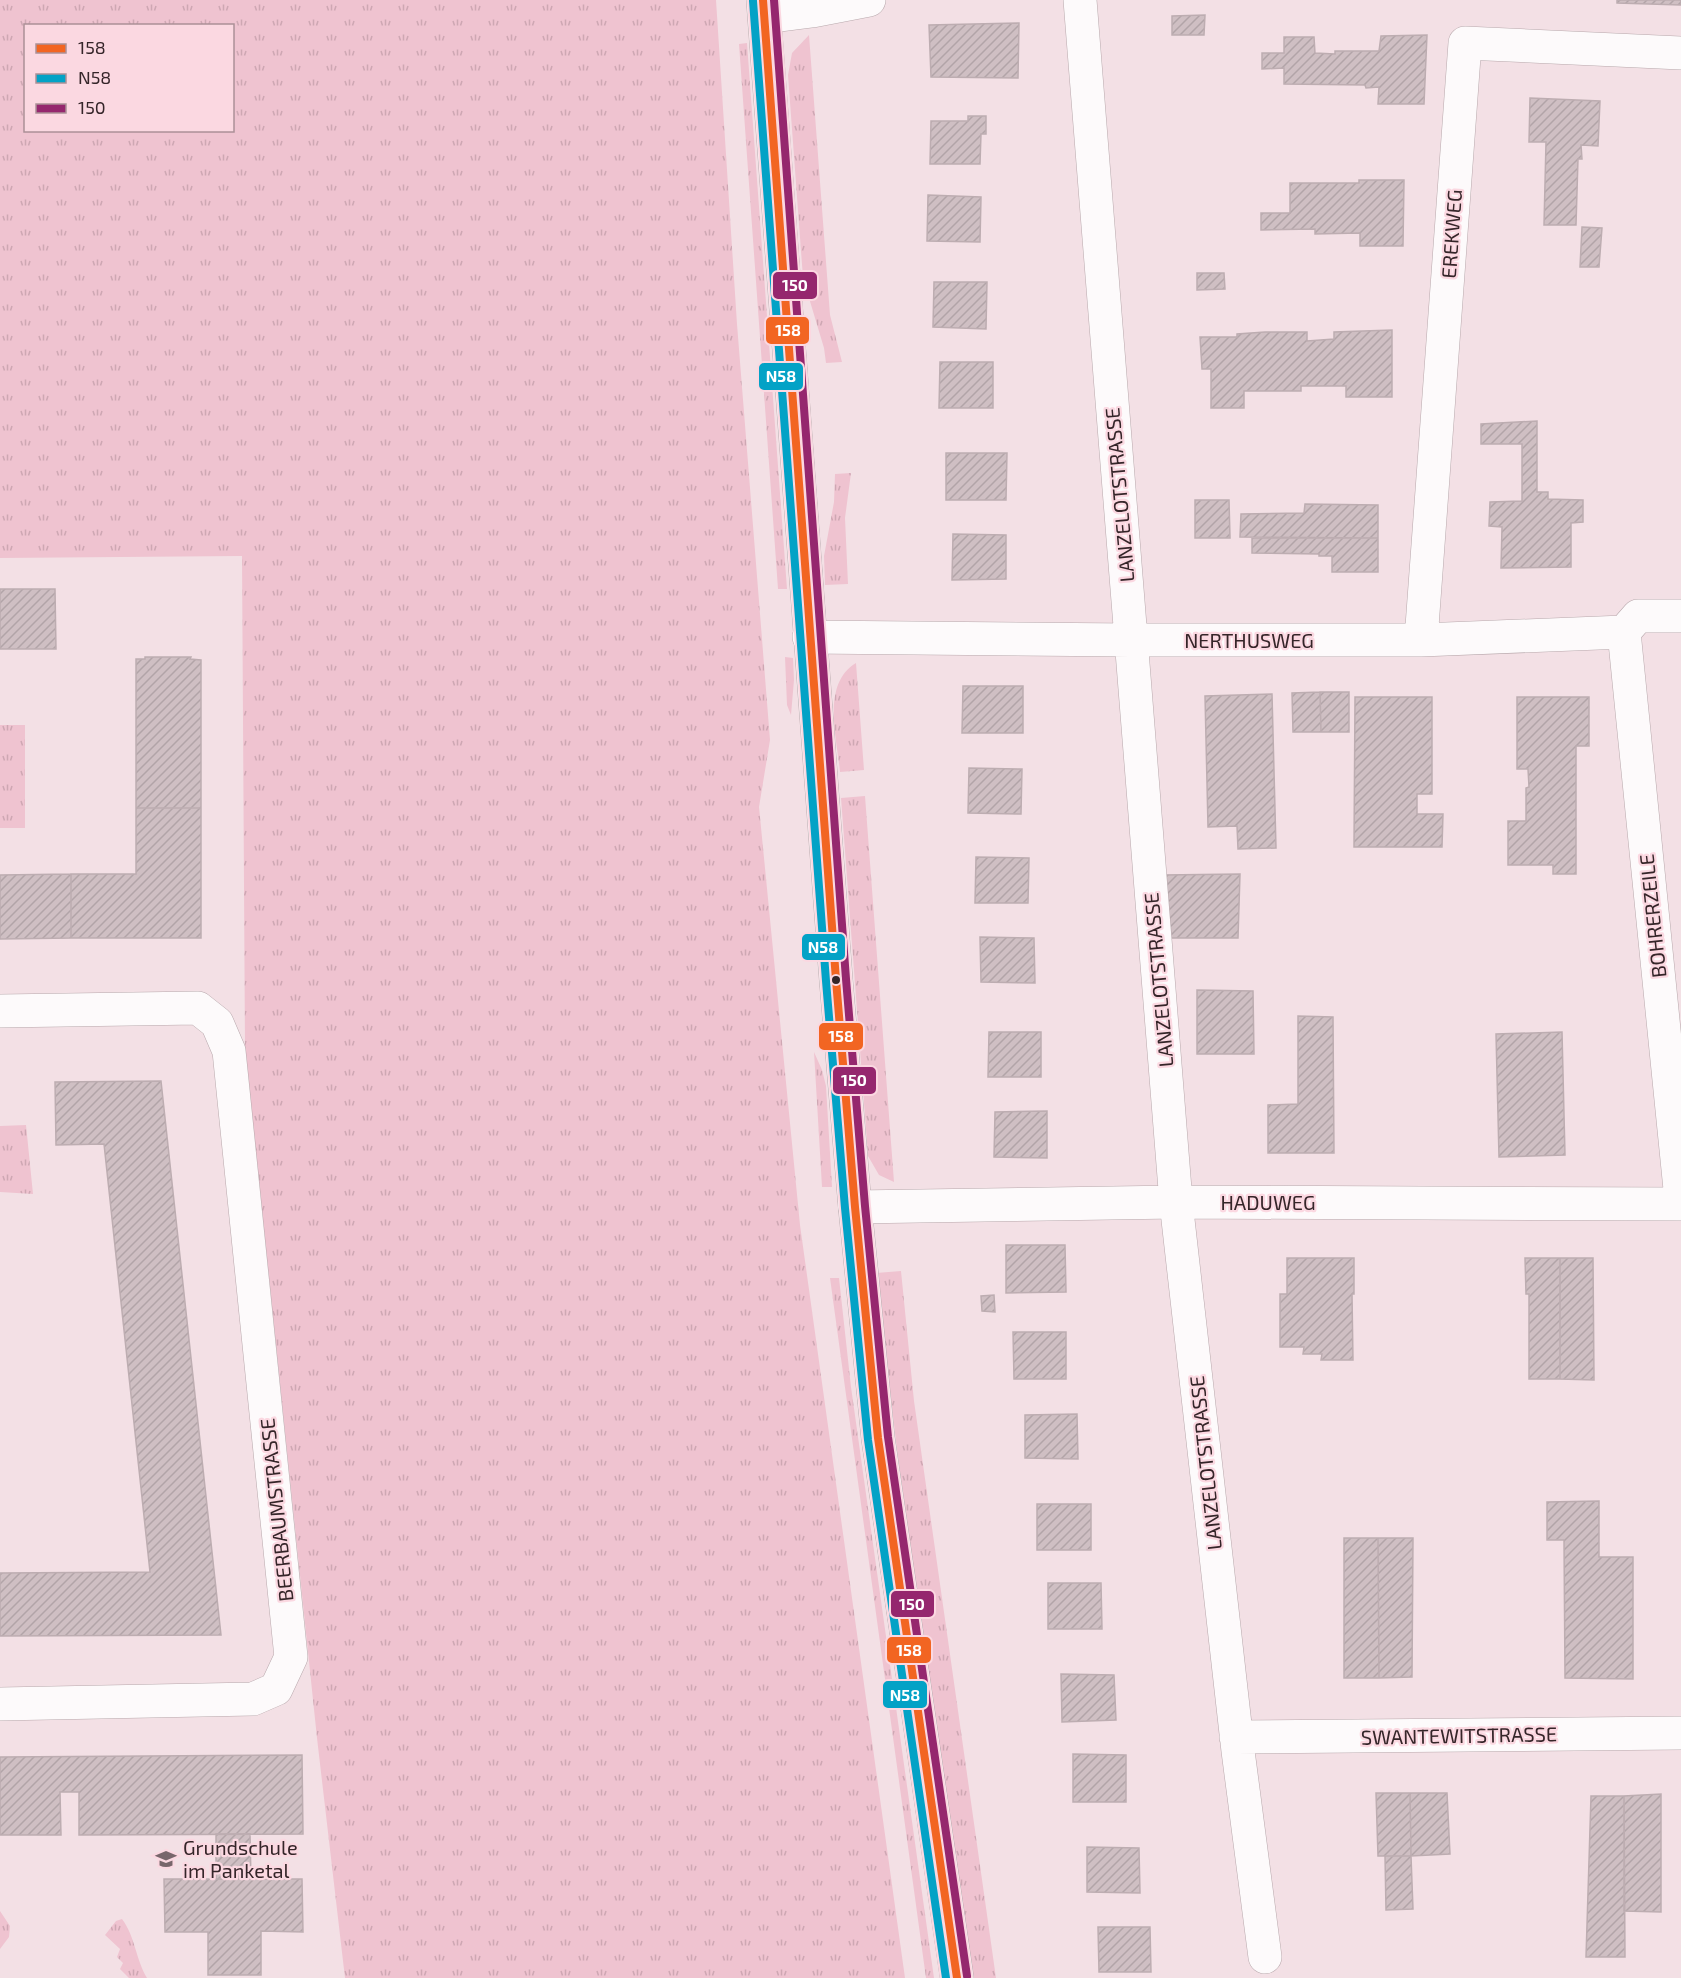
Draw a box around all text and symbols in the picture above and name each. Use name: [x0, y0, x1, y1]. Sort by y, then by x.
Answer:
legend: [24, 24, 234, 132]
text: 158: [78, 36, 106, 58]
text: N58: [78, 66, 111, 88]
text: 150: [78, 96, 106, 118]
street label: EREKWEG: [1436, 189, 1466, 279]
line badge: 150: [772, 271, 818, 300]
text: 150: [782, 275, 808, 294]
line badge: 158: [765, 316, 810, 345]
text: 158: [775, 320, 801, 339]
line badge: N58: [758, 362, 804, 391]
text: N58: [766, 366, 796, 385]
street label: LANZELOTSTRASSE: [1099, 407, 1139, 583]
street label: NERTHUSWEG: [1184, 628, 1314, 652]
street label: BOHRERZEILE: [1634, 853, 1670, 979]
street label: LANZELOTSTRASSE: [1138, 892, 1178, 1068]
line badge: N58: [801, 933, 846, 961]
text: N58: [808, 937, 838, 956]
unlabelled marker: [830, 974, 842, 986]
line badge: 158: [818, 1022, 864, 1051]
text: 158: [828, 1026, 854, 1045]
line badge: 150: [832, 1066, 877, 1095]
text: 150: [841, 1070, 867, 1089]
street label: HADUWEG: [1221, 1190, 1316, 1214]
street label: LANZELOTSTRASSE: [1184, 1375, 1226, 1551]
street label: BEERBAUMSTRASSE: [254, 1417, 298, 1603]
line badge: 150: [890, 1590, 935, 1618]
text: 150: [899, 1594, 925, 1613]
line badge: 158: [886, 1636, 932, 1664]
text: 158: [896, 1640, 922, 1659]
line badge: N58: [882, 1680, 928, 1709]
text: N58: [890, 1685, 920, 1704]
street label: SWANTEWITSTRASSE: [1361, 1721, 1557, 1749]
place label: Grundschule im Panketal: [183, 1835, 298, 1882]
school or university icon: Grundschule im Panketal: [154, 1847, 178, 1871]

